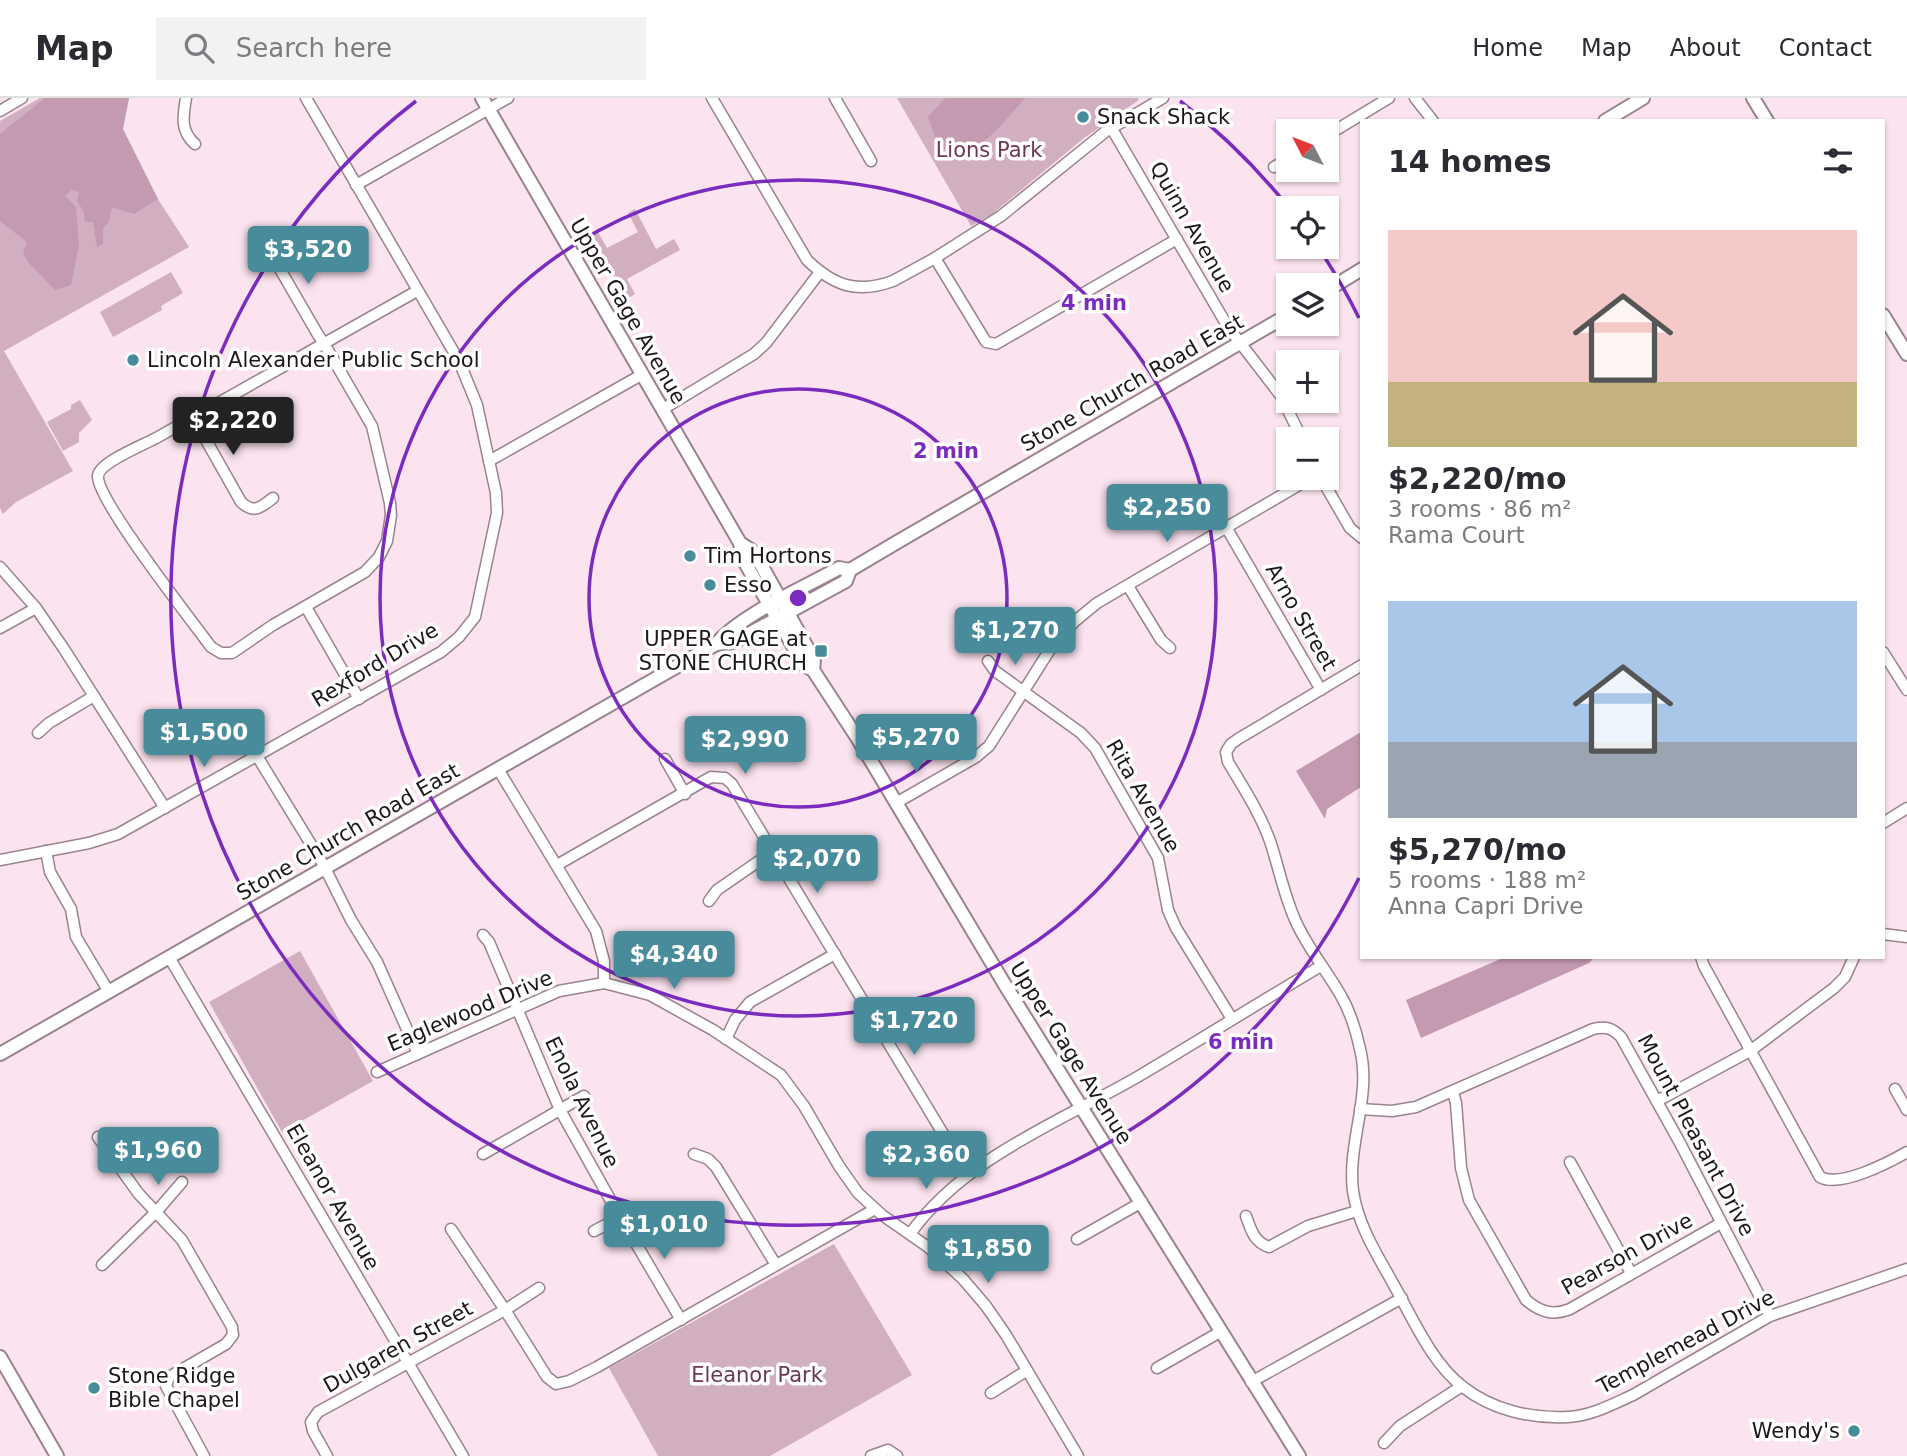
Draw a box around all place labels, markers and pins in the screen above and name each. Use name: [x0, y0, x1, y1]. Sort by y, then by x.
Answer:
place label: Snack Shack: [1097, 105, 1231, 129]
marker: Snack Shack: [1075, 109, 1091, 125]
pin: $3,520: [251, 226, 365, 286]
place label: Lincoln Alexander Public School: [147, 348, 480, 372]
marker: Lincoln Alexander Public School: [125, 352, 141, 368]
pin: $2,220: [176, 398, 290, 457]
pin: $2,250: [1110, 484, 1224, 544]
place label: Tim Hortons: [703, 544, 832, 568]
marker: Tim Hortons: [682, 548, 698, 564]
place label: Esso: [724, 573, 772, 597]
marker: Esso: [702, 577, 718, 593]
centre of rings: [786, 586, 810, 610]
pin: $1,270: [958, 608, 1072, 667]
place label: UPPER GAGE at STONE CHURCH: [639, 627, 807, 675]
marker: UPPER GAGE at STONE CHURCH: [813, 643, 829, 659]
pin: $1,500: [147, 710, 261, 769]
pin: $5,270: [859, 714, 973, 774]
pin: $2,990: [688, 716, 802, 776]
pin: $2,070: [760, 836, 874, 895]
pin: $4,340: [617, 932, 731, 991]
pin: $1,720: [857, 998, 971, 1057]
pin: $1,960: [101, 1128, 215, 1187]
pin: $2,360: [869, 1132, 983, 1191]
pin: $1,010: [607, 1202, 721, 1261]
pin: $1,850: [931, 1226, 1045, 1285]
place label: Stone Ridge Bible Chapel: [108, 1364, 240, 1412]
marker: Stone Ridge Bible Chapel: [86, 1380, 102, 1396]
place label: Wendy's: [1752, 1419, 1840, 1443]
marker: Wendy's: [1846, 1423, 1862, 1439]

